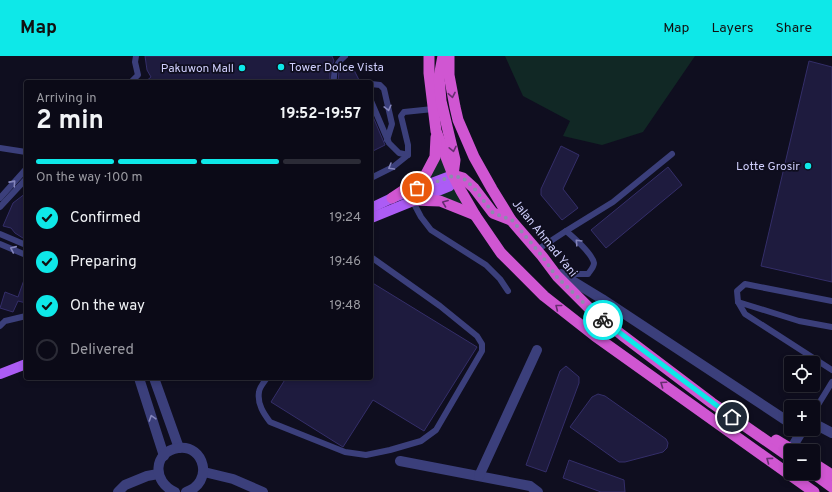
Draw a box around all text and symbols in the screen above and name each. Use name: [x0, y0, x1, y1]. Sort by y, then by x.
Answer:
text: Map: [20, 16, 57, 40]
text: Map: [663, 20, 689, 37]
text: Layers: [711, 20, 753, 37]
text: Share: [775, 20, 812, 37]
place label: Tower Dolce Vista: [289, 60, 384, 76]
place label: Pakuwon Mall: [161, 61, 234, 77]
marker: Tower Dolce Vista: [276, 62, 286, 72]
marker: Pakuwon Mall: [237, 63, 247, 73]
text: Arriving in: [36, 91, 97, 107]
one-way arrow: [448, 92, 456, 98]
text: 2 min: [36, 105, 104, 138]
text: 19:52–19:57: [280, 105, 361, 124]
one-way arrow: [384, 105, 392, 111]
one-way arrow: [449, 146, 457, 152]
place label: Lotte Grosir: [736, 159, 800, 175]
marker: Lotte Grosir: [803, 161, 813, 171]
one-way arrow: [388, 163, 395, 170]
text: On the way · 100 m: [36, 170, 143, 186]
pin: [400, 171, 434, 205]
icon: bag: [406, 177, 428, 199]
one-way arrow: [8, 181, 15, 188]
street label: Jalan Ahmad Yani: [508, 196, 581, 281]
one-way arrow: [441, 200, 448, 208]
icon: check: [36, 207, 58, 229]
text: Confirmed: [70, 209, 141, 228]
text: 19:24: [330, 210, 361, 226]
one-way arrow: [576, 240, 583, 247]
one-way arrow: [10, 246, 17, 254]
icon: check: [36, 251, 58, 273]
text: Preparing: [70, 253, 137, 272]
text: 19:46: [330, 254, 361, 270]
icon: check: [36, 295, 58, 317]
text: On the way: [70, 297, 145, 316]
text: 19:48: [329, 298, 361, 314]
courier: [583, 300, 623, 340]
one-way arrow: [556, 305, 563, 312]
icon: bike: [592, 309, 614, 331]
text: Delivered: [70, 341, 134, 360]
map controls: [784, 356, 820, 480]
button: locate: [784, 356, 820, 392]
one-way arrow: [660, 381, 667, 389]
pin: [715, 400, 749, 434]
button: +: [784, 400, 820, 436]
icon: home: [721, 406, 743, 428]
one-way arrow: [148, 415, 157, 422]
button: −: [784, 444, 820, 480]
one-way arrow: [766, 458, 773, 465]

